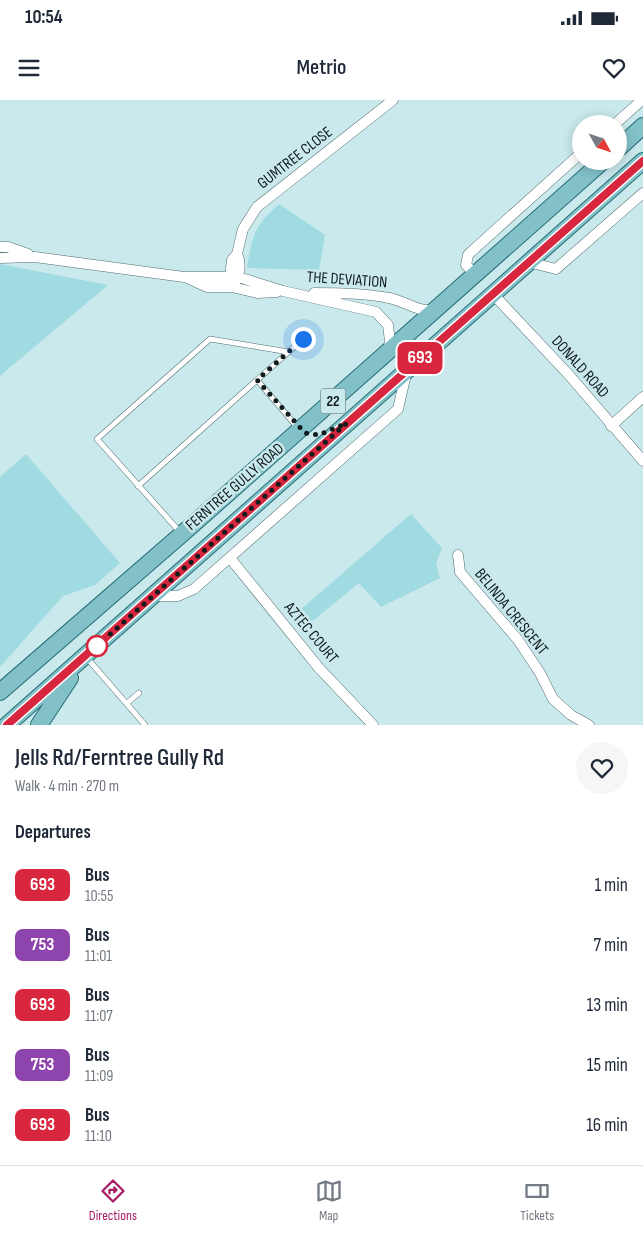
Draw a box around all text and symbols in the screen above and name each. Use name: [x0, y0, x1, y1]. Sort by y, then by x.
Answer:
text: 10:54: [25, 6, 63, 29]
icon: menu: [15, 54, 43, 82]
text: Metrio: [296, 54, 347, 81]
icon: heart: [600, 54, 628, 82]
north arrow: [572, 115, 628, 170]
map controls: [572, 115, 627, 170]
street label: GUMTREE CLOSE: [254, 123, 336, 193]
street label: THE DEVIATION: [306, 268, 388, 292]
your location: [291, 327, 316, 352]
street label: DONALD ROAD: [547, 332, 613, 402]
line badge: 693: [391, 342, 449, 374]
text: 693: [407, 347, 433, 368]
road number: 22: [320, 388, 346, 414]
street label: FERNTREE GULLY ROAD: [182, 439, 288, 535]
street label: BELINDA CRESCENT: [470, 565, 552, 659]
street label: AZTEC COURT: [279, 598, 342, 668]
unlabelled marker: [86, 635, 108, 657]
button: heart: [576, 742, 628, 794]
text: Jells Rd/Ferntree Gully Rd: [15, 743, 224, 772]
text: Walk · 4 min · 270 m: [15, 777, 119, 796]
text: Departures: [15, 821, 91, 844]
text: Bus: [85, 864, 110, 887]
text: 693: [30, 874, 55, 895]
text: 1 min: [594, 874, 628, 897]
text: 10:55: [85, 887, 113, 906]
text: Bus: [85, 924, 110, 947]
text: 753: [31, 934, 54, 955]
text: 7 min: [594, 934, 628, 957]
text: 11:01: [85, 947, 112, 966]
text: Bus: [85, 984, 110, 1007]
text: 693: [30, 994, 55, 1015]
text: 13 min: [587, 994, 628, 1017]
text: 11:07: [85, 1007, 113, 1026]
text: Bus: [85, 1044, 110, 1067]
text: 753: [31, 1054, 54, 1075]
text: 15 min: [587, 1054, 628, 1077]
text: 11:09: [85, 1067, 113, 1086]
text: Bus: [85, 1104, 110, 1127]
text: 693: [30, 1114, 55, 1135]
text: 16 min: [586, 1114, 628, 1137]
text: 11:10: [85, 1127, 112, 1146]
tab: Directions: [89, 1177, 137, 1224]
tab: Map: [315, 1177, 343, 1224]
tab: Tickets: [520, 1177, 554, 1224]

